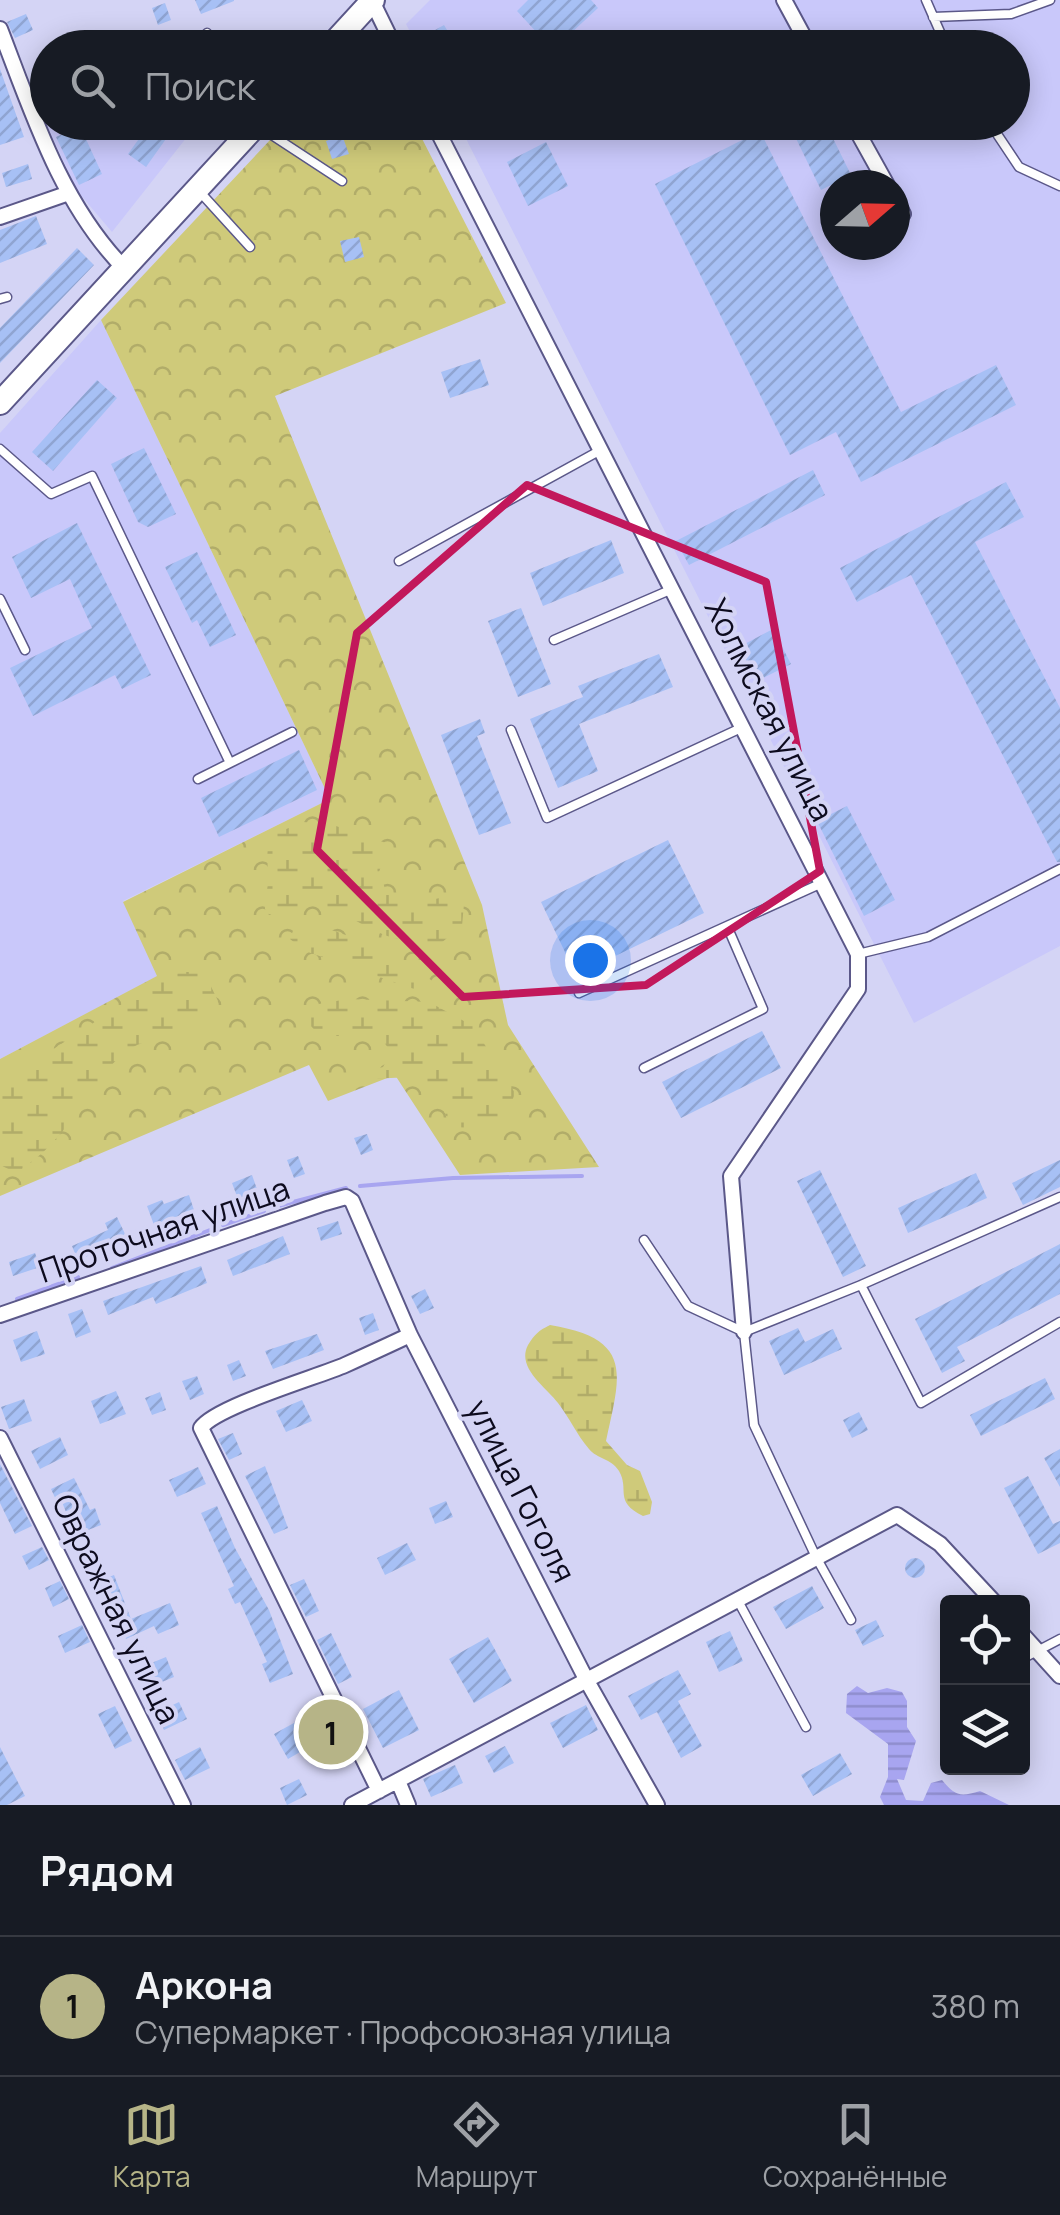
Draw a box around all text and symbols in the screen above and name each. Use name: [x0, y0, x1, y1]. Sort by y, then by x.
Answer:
search box: [30, 30, 1030, 140]
icon: search: [65, 58, 120, 113]
text: Поиск: [145, 59, 255, 111]
north arrow: [820, 170, 910, 260]
street label: Холмская улица: [695, 591, 845, 828]
your location: [565, 935, 616, 986]
street label: Проточная улица: [32, 1165, 295, 1293]
street label: улица Гоголя: [457, 1392, 587, 1590]
street label: Овражная улица: [42, 1486, 192, 1731]
map controls: [940, 1595, 1030, 1775]
button: locate: [940, 1595, 1030, 1685]
button: layers: [940, 1685, 1030, 1775]
pin: 1: [298, 1694, 364, 1770]
text: Рядом: [40, 1841, 174, 1899]
text: Аркона: [135, 1958, 273, 2010]
text: 1: [65, 1984, 80, 2028]
text: 380 m: [931, 1984, 1020, 2028]
text: Супермаркет · Профсоюзная улица: [135, 2010, 671, 2054]
tab: Карта: [113, 2097, 191, 2195]
tab: Маршрут: [416, 2097, 538, 2195]
tab: Сохранённые: [763, 2097, 947, 2195]

